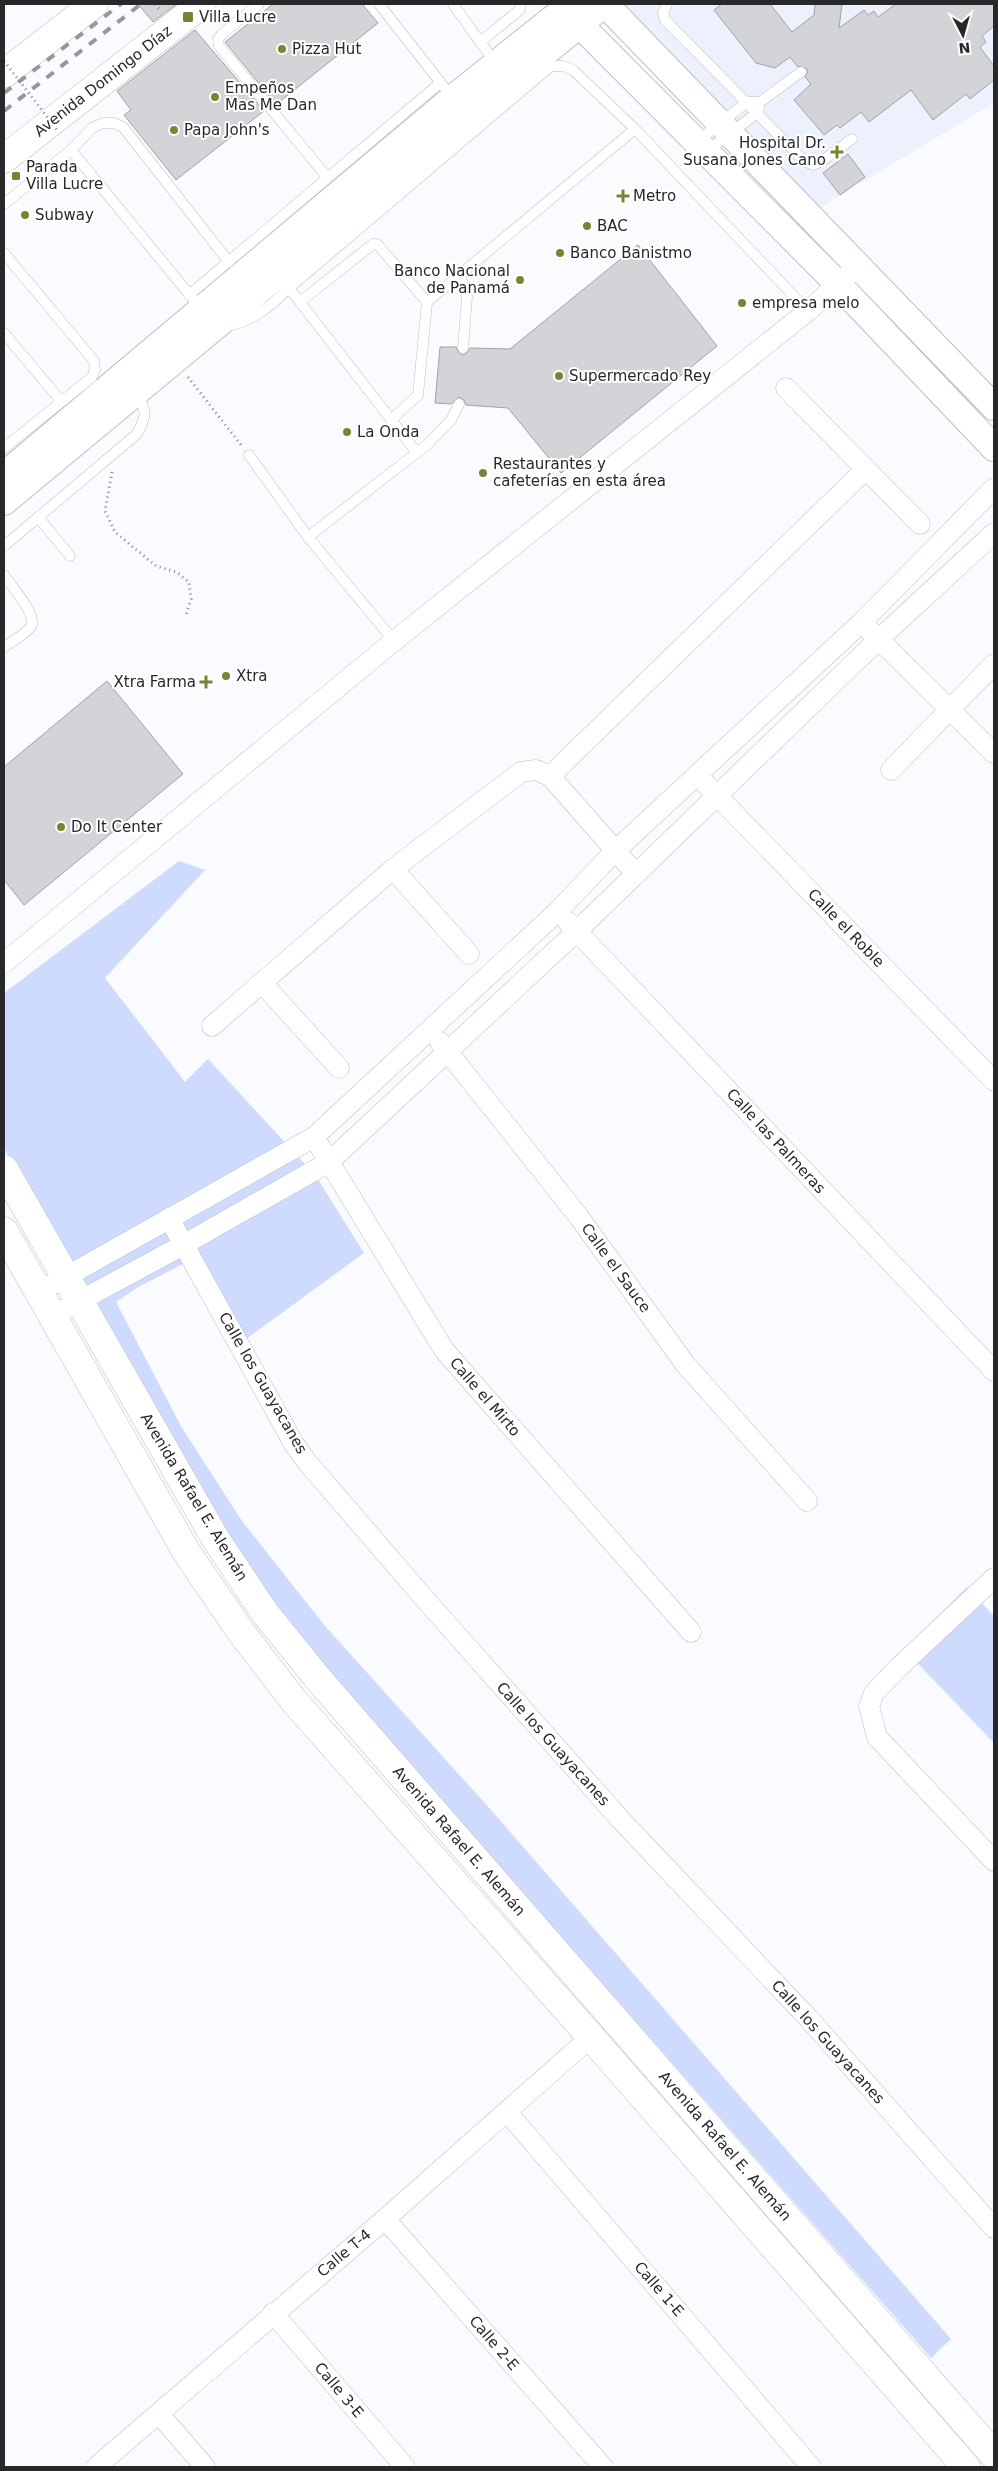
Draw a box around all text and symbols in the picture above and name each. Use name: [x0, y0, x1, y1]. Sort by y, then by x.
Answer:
place label: Villa Lucre: [199, 8, 276, 26]
marker: Villa Lucre: [181, 10, 195, 24]
north arrow: [938, 10, 988, 60]
street label: Avenida Domingo Díaz: [31, 22, 176, 140]
text: N: [958, 39, 971, 56]
place label: Pizza Hut: [292, 40, 361, 58]
marker: Pizza Hut: [276, 43, 288, 55]
place label: Empeños Mas Me Dan: [225, 79, 317, 114]
marker: Empeños Mas Me Dan: [209, 91, 221, 103]
place label: Papa John's: [184, 121, 270, 139]
marker: Papa John's: [168, 124, 180, 136]
place label: Hospital Dr. Susana Jones Cano: [683, 134, 826, 169]
marker: Hospital Dr. Susana Jones Cano: [830, 145, 844, 159]
place label: Parada Villa Lucre: [26, 158, 103, 193]
marker: Parada Villa Lucre: [10, 170, 22, 182]
place label: Metro: [633, 187, 676, 205]
marker: Metro: [617, 190, 629, 202]
place label: Subway: [35, 206, 94, 224]
marker: Subway: [19, 209, 31, 221]
place label: BAC: [597, 217, 628, 235]
marker: BAC: [581, 220, 593, 232]
place label: Banco Banistmo: [570, 244, 692, 262]
marker: Banco Banistmo: [554, 247, 566, 259]
place label: Banco Nacional de Panamá: [394, 262, 510, 297]
marker: Banco Nacional de Panamá: [514, 274, 526, 286]
place label: empresa melo: [752, 294, 859, 312]
marker: empresa melo: [736, 297, 748, 309]
place label: Supermercado Rey: [569, 367, 711, 385]
marker: Supermercado Rey: [553, 370, 565, 382]
place label: La Onda: [357, 423, 419, 441]
marker: La Onda: [341, 426, 353, 438]
place label: Restaurantes y cafeterías en esta área: [493, 455, 666, 490]
marker: Restaurantes y cafeterías en esta área: [477, 467, 489, 479]
place label: Xtra: [236, 667, 268, 685]
marker: Xtra: [220, 670, 232, 682]
place label: Xtra Farma: [114, 673, 196, 691]
marker: Xtra Farma: [200, 676, 212, 688]
place label: Do It Center: [71, 818, 163, 836]
marker: Do It Center: [55, 821, 67, 833]
street label: Calle el Roble: [804, 885, 888, 971]
street label: Calle las Palmeras: [723, 1085, 829, 1197]
street label: Calle el Sauce: [578, 1220, 654, 1316]
street label: Calle los Guayacanes: [215, 1309, 311, 1457]
street label: Calle el Mirto: [446, 1354, 524, 1440]
street label: Avenida Rafael E. Alemán: [137, 1410, 251, 1584]
street label: Calle los Guayacanes: [493, 1678, 613, 1810]
street label: Avenida Rafael E. Alemán: [389, 1762, 529, 1920]
street label: Calle los Guayacanes: [768, 1976, 888, 2108]
street label: Avenida Rafael E. Alemán: [655, 2067, 795, 2225]
street label: Calle T-4: [313, 2225, 375, 2281]
street label: Calle 1-E: [630, 2258, 688, 2320]
street label: Calle 2-E: [465, 2312, 523, 2374]
street label: Calle 3-E: [311, 2359, 367, 2421]

